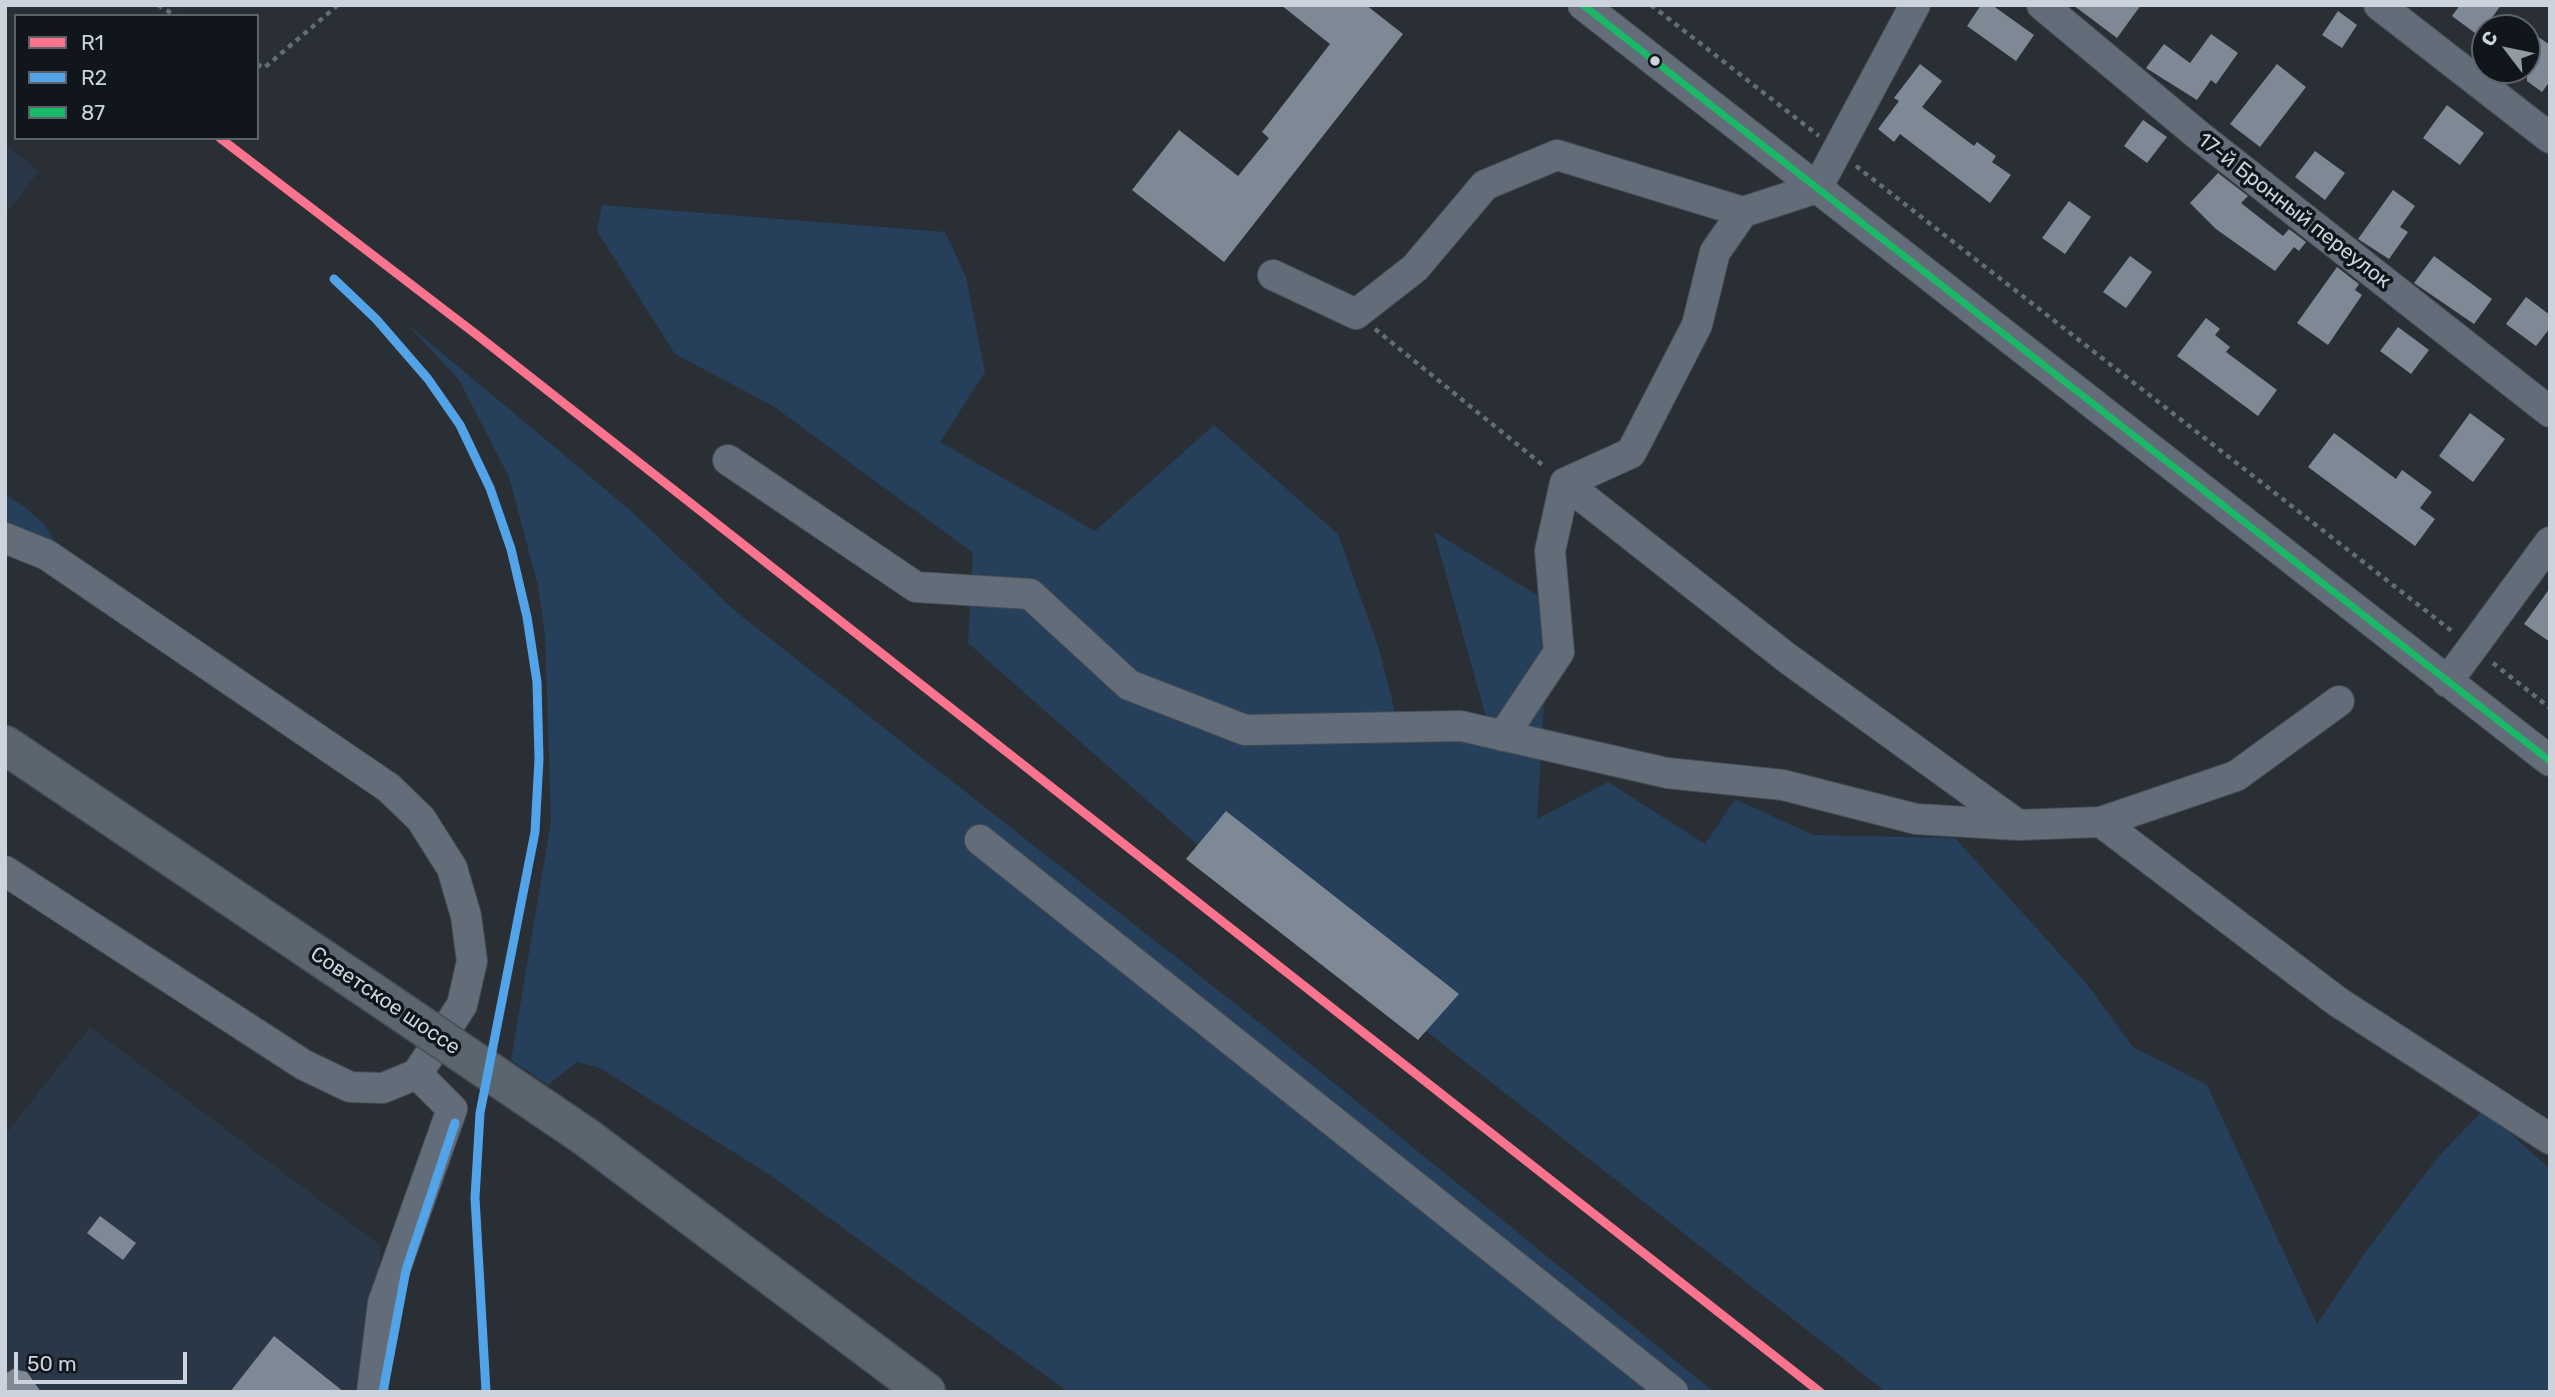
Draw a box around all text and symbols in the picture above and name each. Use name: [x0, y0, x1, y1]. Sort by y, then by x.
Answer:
legend: [14, 14, 259, 140]
north arrow: [2471, 14, 2541, 84]
text: С: [2476, 27, 2503, 50]
text: R1: [81, 30, 104, 55]
unlabelled marker: [1648, 54, 1662, 68]
text: R2: [81, 65, 107, 90]
text: 87: [81, 100, 105, 125]
street label: 17-й Бронный переулок: [2193, 128, 2395, 294]
street label: Советское шоссе: [305, 942, 465, 1060]
scale bar: [18, 1338, 191, 1382]
text: 50 m: [27, 1351, 77, 1376]

